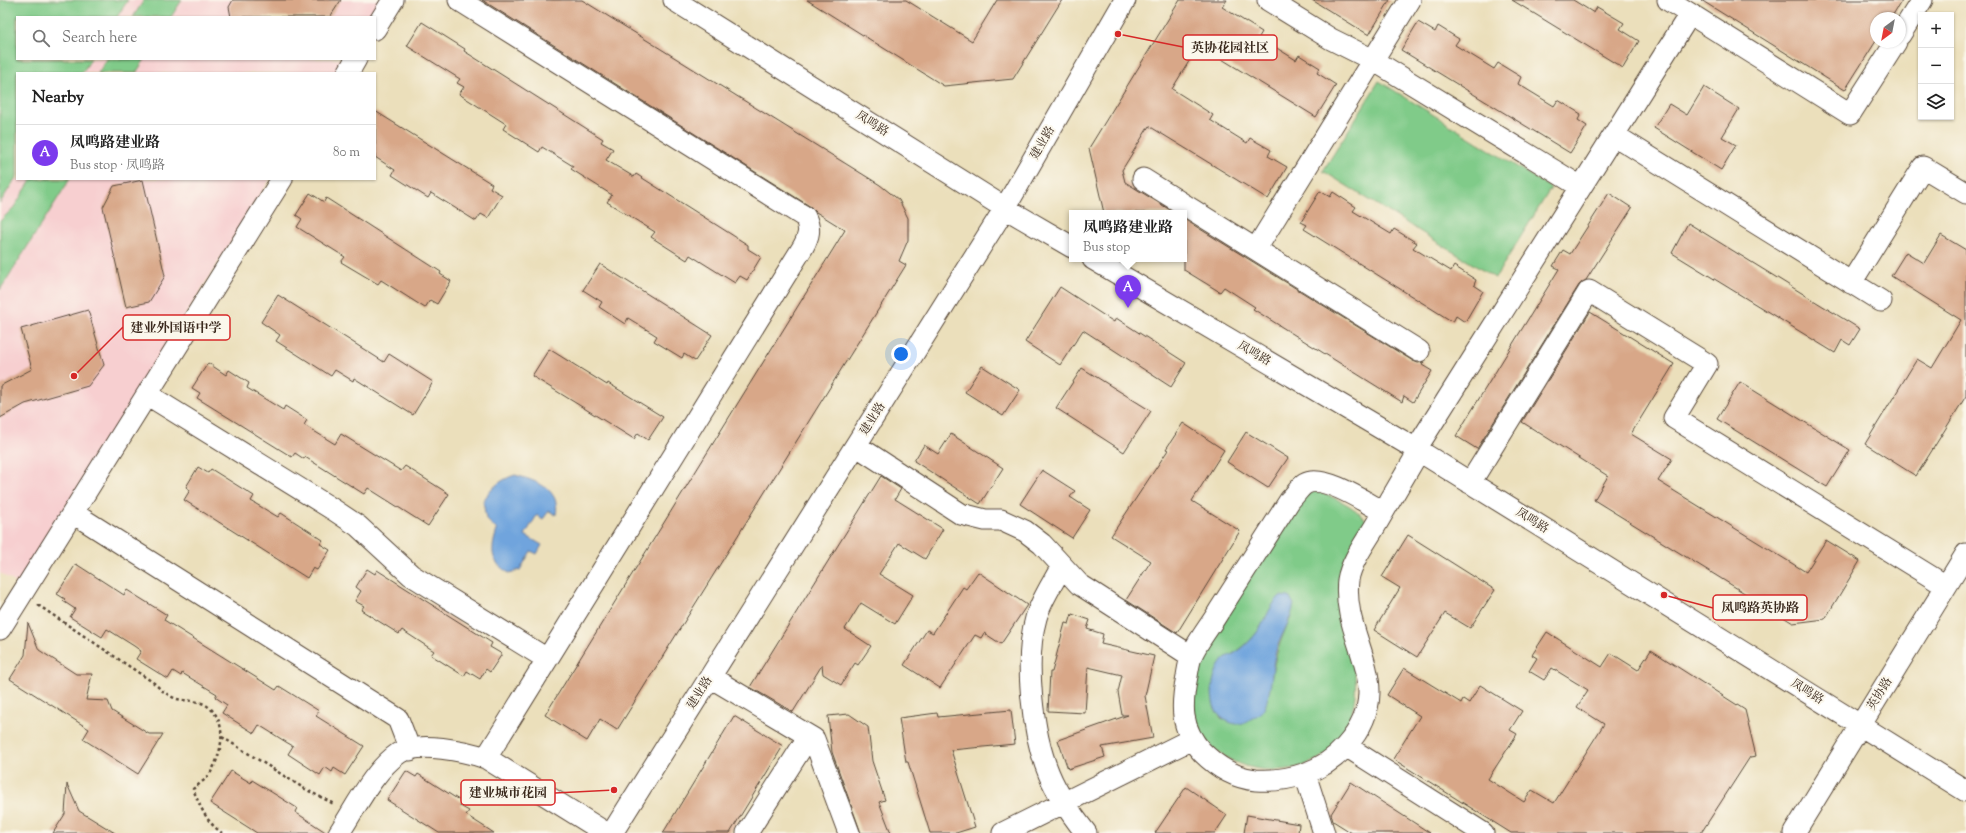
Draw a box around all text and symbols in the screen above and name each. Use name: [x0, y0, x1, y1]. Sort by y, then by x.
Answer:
north arrow: [1870, 12, 1906, 48]
map controls: [1918, 12, 1954, 120]
button: +: [1918, 12, 1954, 48]
search box: [16, 16, 376, 60]
icon: search: [30, 27, 52, 49]
text: Search here: [62, 28, 137, 49]
callout: 英协花园社区: [1183, 35, 1277, 60]
text: 英协花园社区: [1191, 40, 1269, 58]
button: −: [1918, 48, 1954, 84]
button: layers: [1918, 84, 1954, 120]
text: Nearby: [32, 86, 84, 110]
street label: 凤鸣路: [852, 107, 892, 141]
street label: 建业路: [1026, 123, 1060, 163]
text: 凤鸣路建业路: [70, 133, 160, 154]
text: A: [40, 144, 50, 162]
text: 80 m: [333, 144, 360, 162]
text: Bus stop · 凤鸣路: [70, 157, 165, 175]
popup: [1069, 210, 1187, 262]
text: 凤鸣路建业路: [1083, 218, 1173, 239]
text: Bus stop: [1083, 239, 1130, 257]
pin: A: [1115, 275, 1141, 308]
callout: 建业外国语中学: [123, 315, 230, 340]
text: 建业外国语中学: [130, 320, 222, 338]
street label: 凤鸣路: [1234, 337, 1274, 371]
your location: [891, 344, 911, 364]
street label: 建业路: [856, 399, 890, 439]
street label: 凤鸣路: [1512, 504, 1552, 538]
callout: 凤鸣路英协路: [1713, 595, 1807, 620]
text: 凤鸣路英协路: [1721, 600, 1799, 618]
street label: 建业路: [683, 673, 717, 713]
street label: 英协路: [1863, 674, 1897, 714]
street label: 凤鸣路: [1787, 675, 1827, 709]
callout: 建业城市花园: [461, 780, 555, 805]
text: 建业城市花园: [469, 785, 547, 803]

